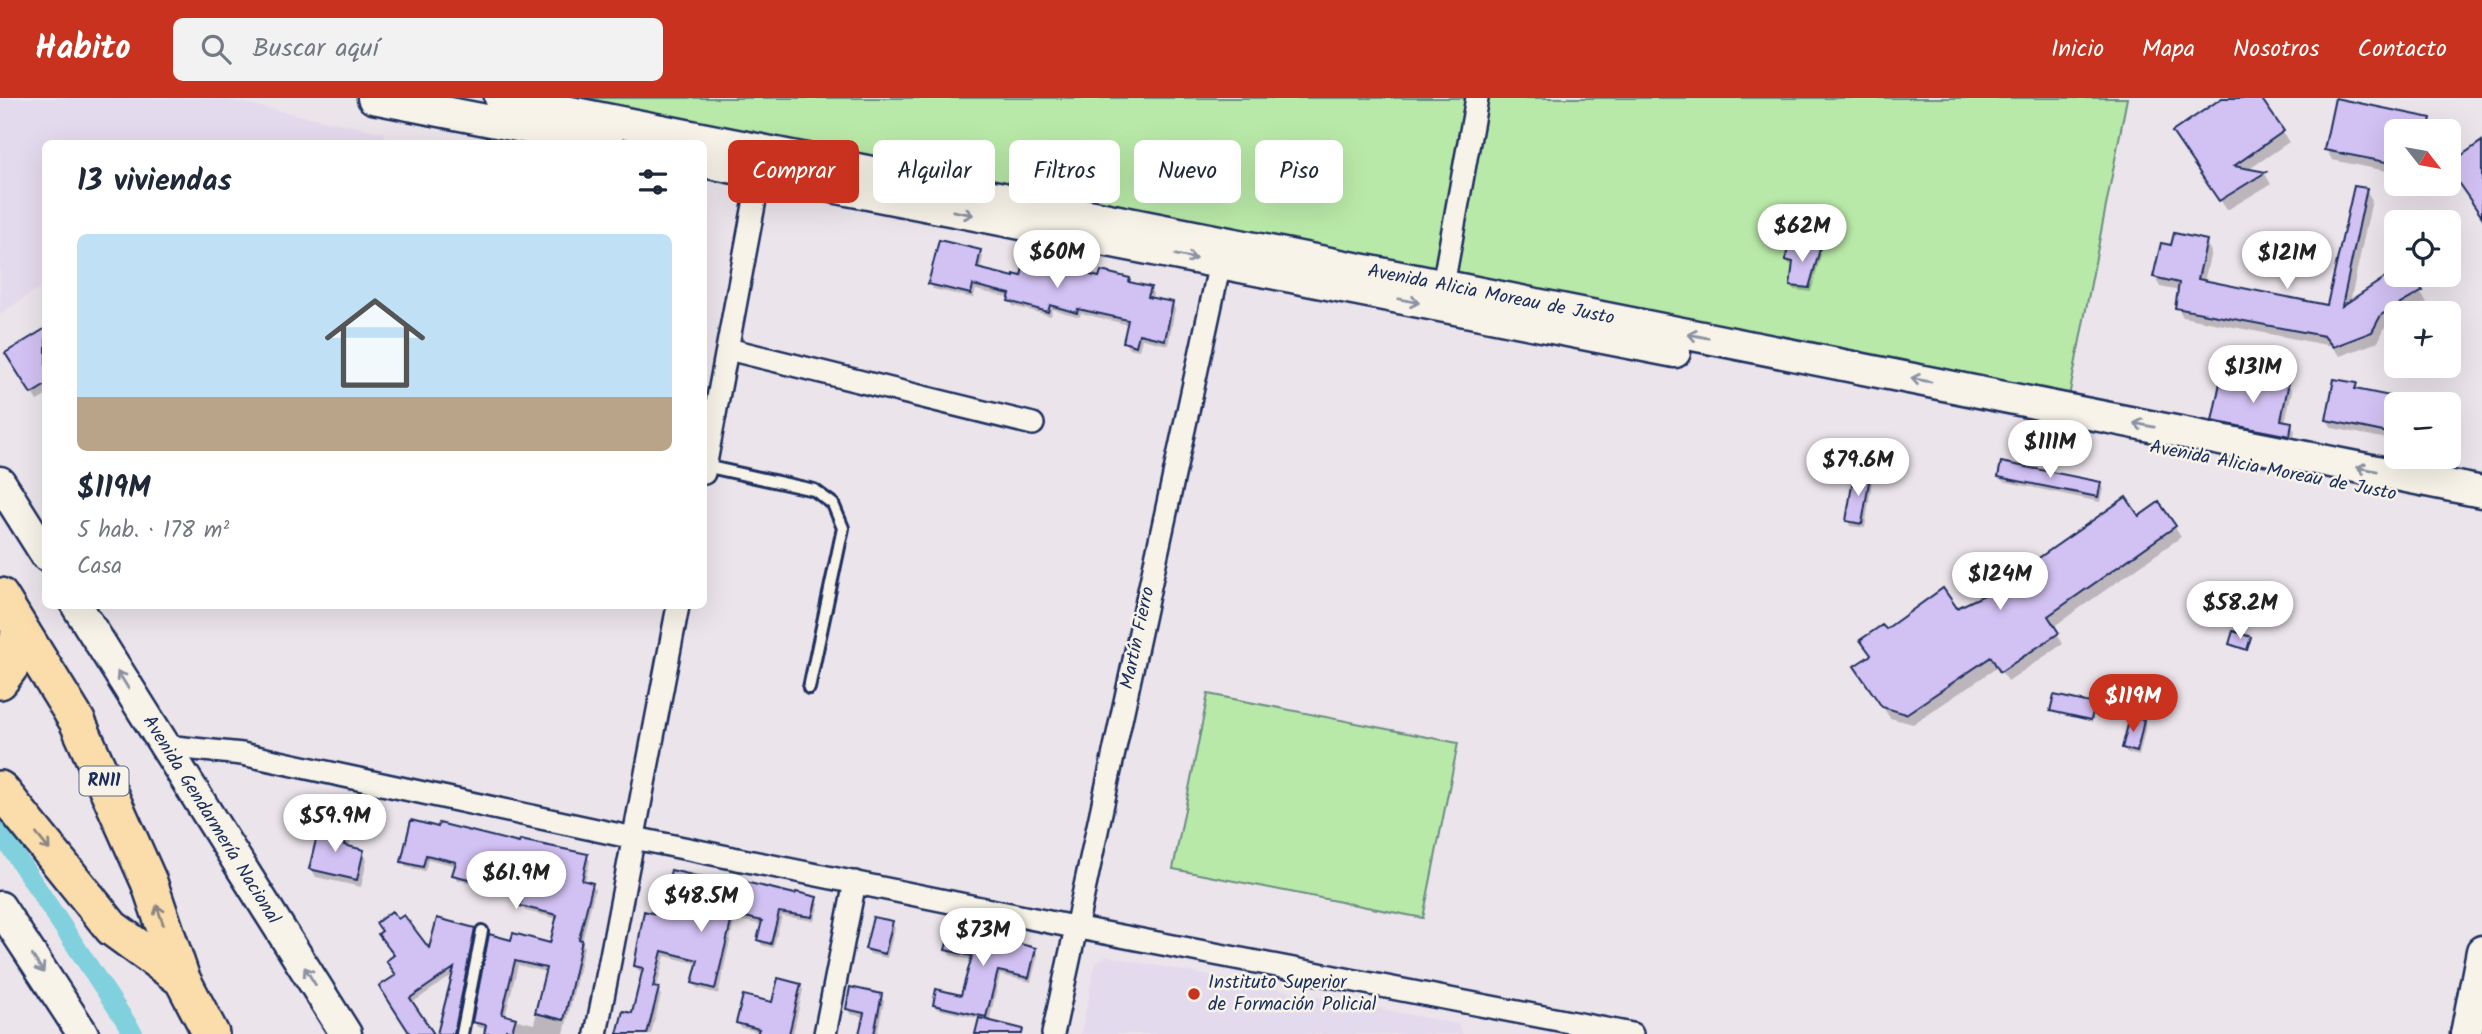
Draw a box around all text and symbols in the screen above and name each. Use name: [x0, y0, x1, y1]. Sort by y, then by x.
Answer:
search box: [173, 18, 663, 81]
text: Habito: [35, 23, 131, 76]
text: Buscar aquí: [253, 28, 379, 70]
icon: search: [197, 30, 235, 68]
text: Inicio: [2051, 30, 2104, 69]
text: Mapa: [2142, 30, 2195, 69]
text: Nosotros: [2233, 30, 2320, 69]
text: Contacto: [2358, 30, 2447, 69]
north arrow: [2384, 119, 2460, 196]
map controls: [2384, 119, 2461, 469]
chip: Comprar: [728, 140, 859, 203]
chip: Alquilar: [873, 140, 995, 203]
chip: Filtros: [1009, 140, 1120, 203]
chip: Nuevo: [1134, 140, 1241, 203]
chip: Piso: [1255, 140, 1343, 203]
text: 13 viviendas: [77, 158, 232, 206]
icon: filters: [634, 163, 672, 201]
pin: $62M: [1761, 204, 1843, 264]
one-way arrow: [951, 206, 974, 220]
text: $62M: [1774, 209, 1830, 245]
button: locate: [2384, 210, 2461, 287]
pin: $60M: [1016, 230, 1098, 290]
pin: $121M: [2238, 232, 2336, 291]
text: $60M: [1029, 235, 1085, 271]
text: $121M: [2258, 236, 2316, 272]
one-way arrow: [1174, 250, 1197, 264]
street label: Avenida Alicia Moreau de Justo: [1365, 256, 1617, 334]
icon: home: [312, 280, 438, 406]
one-way arrow: [1397, 294, 1420, 308]
button: +: [2384, 301, 2461, 378]
one-way arrow: [1687, 329, 1710, 342]
pin: $131M: [2204, 345, 2302, 405]
text: $131M: [2224, 350, 2282, 386]
one-way arrow: [1910, 373, 1933, 387]
button: −: [2384, 392, 2461, 469]
one-way arrow: [2133, 417, 2156, 431]
pin: $111M: [2001, 420, 2099, 480]
text: $111M: [2024, 425, 2076, 461]
street label: Avenida Alicia Moreau de Justo: [2147, 432, 2399, 510]
pin: $79.6M: [1801, 438, 1915, 498]
text: $79.6M: [1822, 443, 1894, 479]
one-way arrow: [2356, 461, 2379, 475]
text: $119M: [77, 465, 151, 513]
text: 5 hab. · 178 m²: [77, 513, 229, 549]
text: Casa: [77, 549, 122, 585]
pin: $124M: [1951, 552, 2049, 612]
text: $124M: [1968, 557, 2032, 593]
pin: $58.2M: [2183, 582, 2297, 641]
street label: Martín Fierro: [1113, 584, 1163, 692]
text: $58.2M: [2202, 586, 2278, 622]
one-way arrow: [116, 671, 131, 690]
pin: $119M: [2084, 674, 2182, 734]
text: $119M: [2105, 679, 2161, 715]
street label: Avenida Gendarmería Nacional: [134, 710, 288, 931]
road number: RN11: [80, 766, 128, 796]
pin: $59.9M: [278, 794, 392, 854]
text: $59.9M: [299, 799, 371, 835]
one-way arrow: [35, 833, 50, 851]
pin: $61.9M: [459, 852, 573, 911]
text: $61.9M: [482, 856, 550, 892]
pin: $48.5M: [644, 874, 758, 934]
text: $48.5M: [664, 879, 738, 915]
one-way arrow: [153, 904, 165, 926]
pin: $73M: [942, 908, 1024, 968]
text: $73M: [956, 913, 1010, 949]
one-way arrow: [30, 954, 45, 973]
one-way arrow: [302, 967, 316, 987]
place label: Instituto Superior de Formación Policial: [1208, 968, 1377, 1020]
marker: Instituto Superior de Formación Policial: [1186, 986, 1202, 1002]

